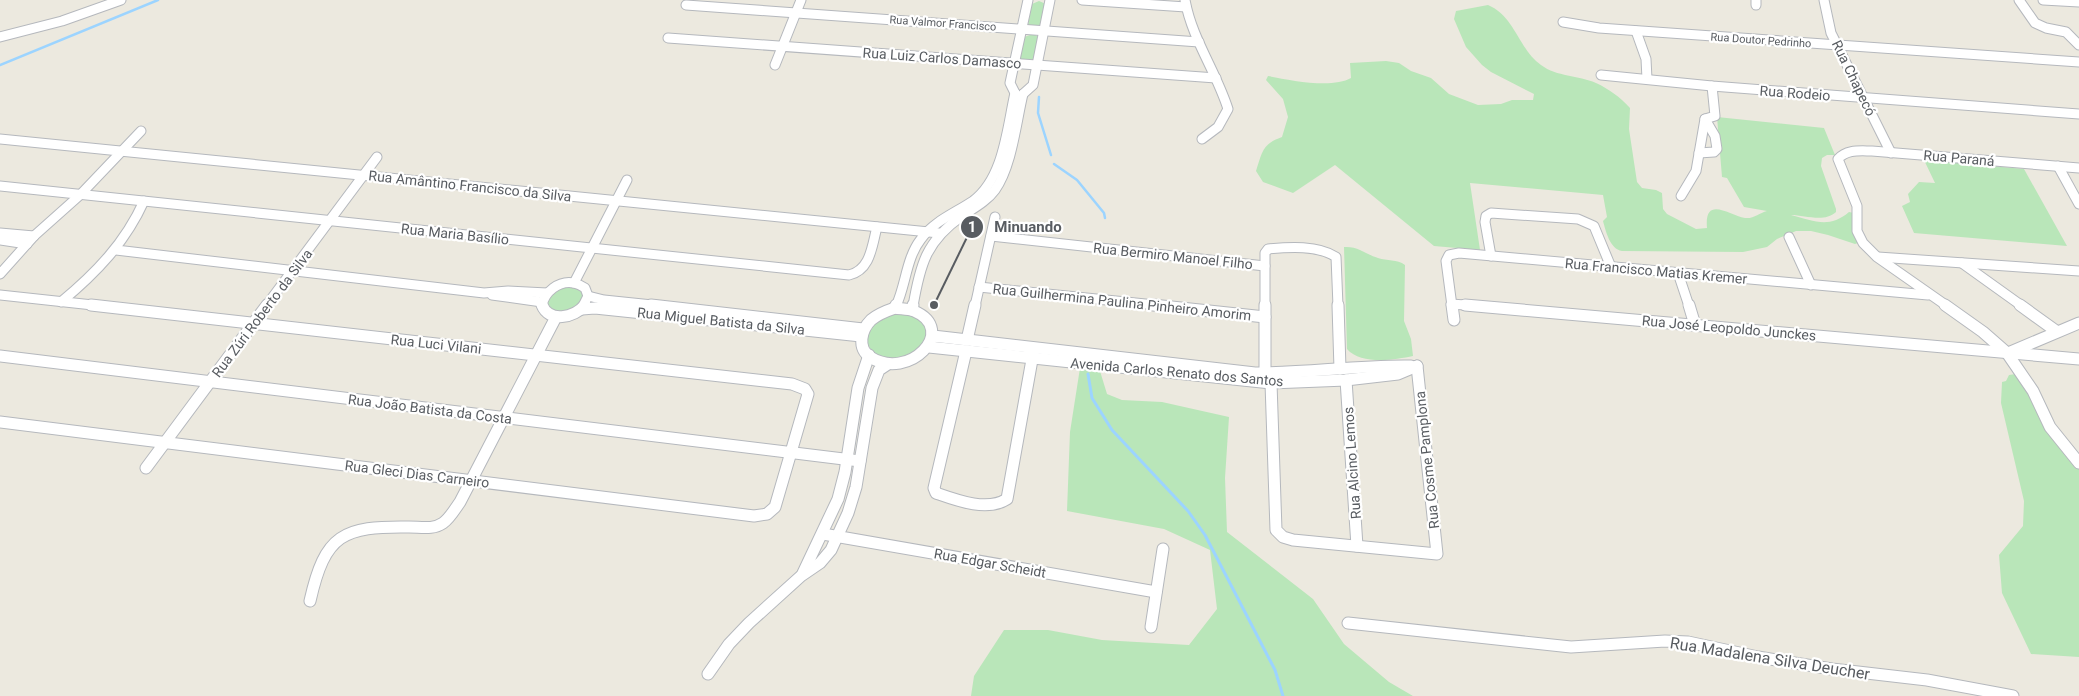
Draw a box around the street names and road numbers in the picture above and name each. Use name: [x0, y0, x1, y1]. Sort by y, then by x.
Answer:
street label: Rua Valmor Francisco: [889, 13, 997, 34]
street label: Rua Doutor Pedrinho: [1710, 30, 1812, 51]
street label: Rua Chapecó: [1829, 37, 1879, 119]
street label: Rua Luiz Carlos Damasco: [862, 44, 1022, 72]
street label: Rua Rodeio: [1759, 83, 1831, 103]
street label: Rua Paraná: [1923, 147, 1995, 169]
street label: Rua Amântino Francisco da Silva: [368, 167, 572, 205]
street label: Rua Maria Basílio: [400, 220, 510, 248]
street label: Rua Bermiro Manoel Filho: [1093, 240, 1253, 272]
street label: Rua Zúri Roberto da Silva: [209, 246, 315, 380]
street label: Rua Francisco Matias Kremer: [1564, 255, 1748, 287]
street label: Rua Guilhermina Paulina Pinheiro Amorim: [992, 280, 1252, 324]
street label: Rua Miguel Batista da Silva: [636, 304, 806, 338]
street label: Rua José Leopoldo Junckes: [1641, 312, 1817, 344]
street label: Rua Luci Vilani: [390, 331, 482, 357]
street label: Avenida Carlos Renato dos Santos: [1070, 355, 1284, 389]
street label: Rua Cosme Pamplona: [1412, 390, 1442, 530]
street label: Rua João Batista da Costa: [347, 391, 513, 427]
street label: Rua Alcino Lemos: [1340, 406, 1364, 520]
street label: Rua Gleci Dias Carneiro: [344, 457, 490, 491]
street label: Rua Edgar Scheidt: [933, 545, 1048, 581]
street label: Rua Madalena Silva Deucher: [1669, 633, 1872, 684]

